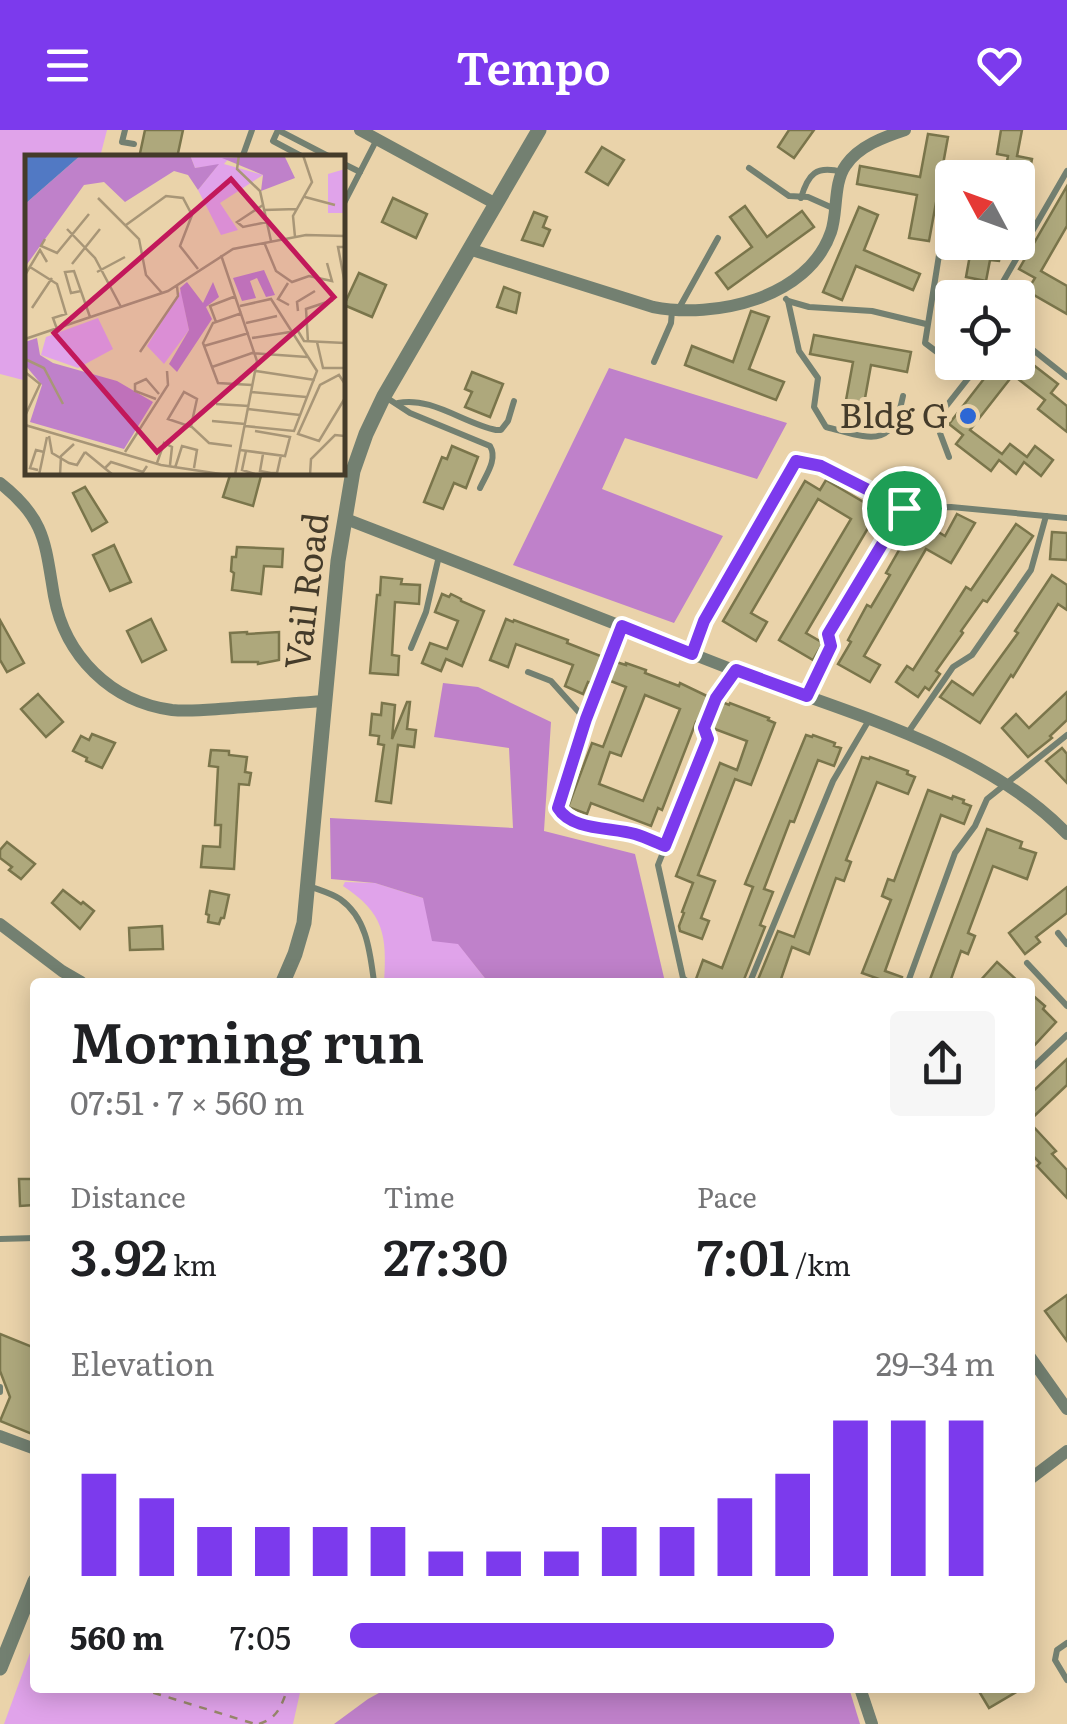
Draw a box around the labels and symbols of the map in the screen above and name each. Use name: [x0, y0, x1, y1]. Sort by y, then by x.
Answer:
inset map: [25, 155, 345, 475]
north arrow: [935, 160, 1035, 260]
place label: Bldg G: [839, 387, 948, 439]
marker: Bldg G: [957, 405, 979, 427]
pin: [862, 466, 947, 551]
street label: Vail Road: [269, 509, 339, 672]

